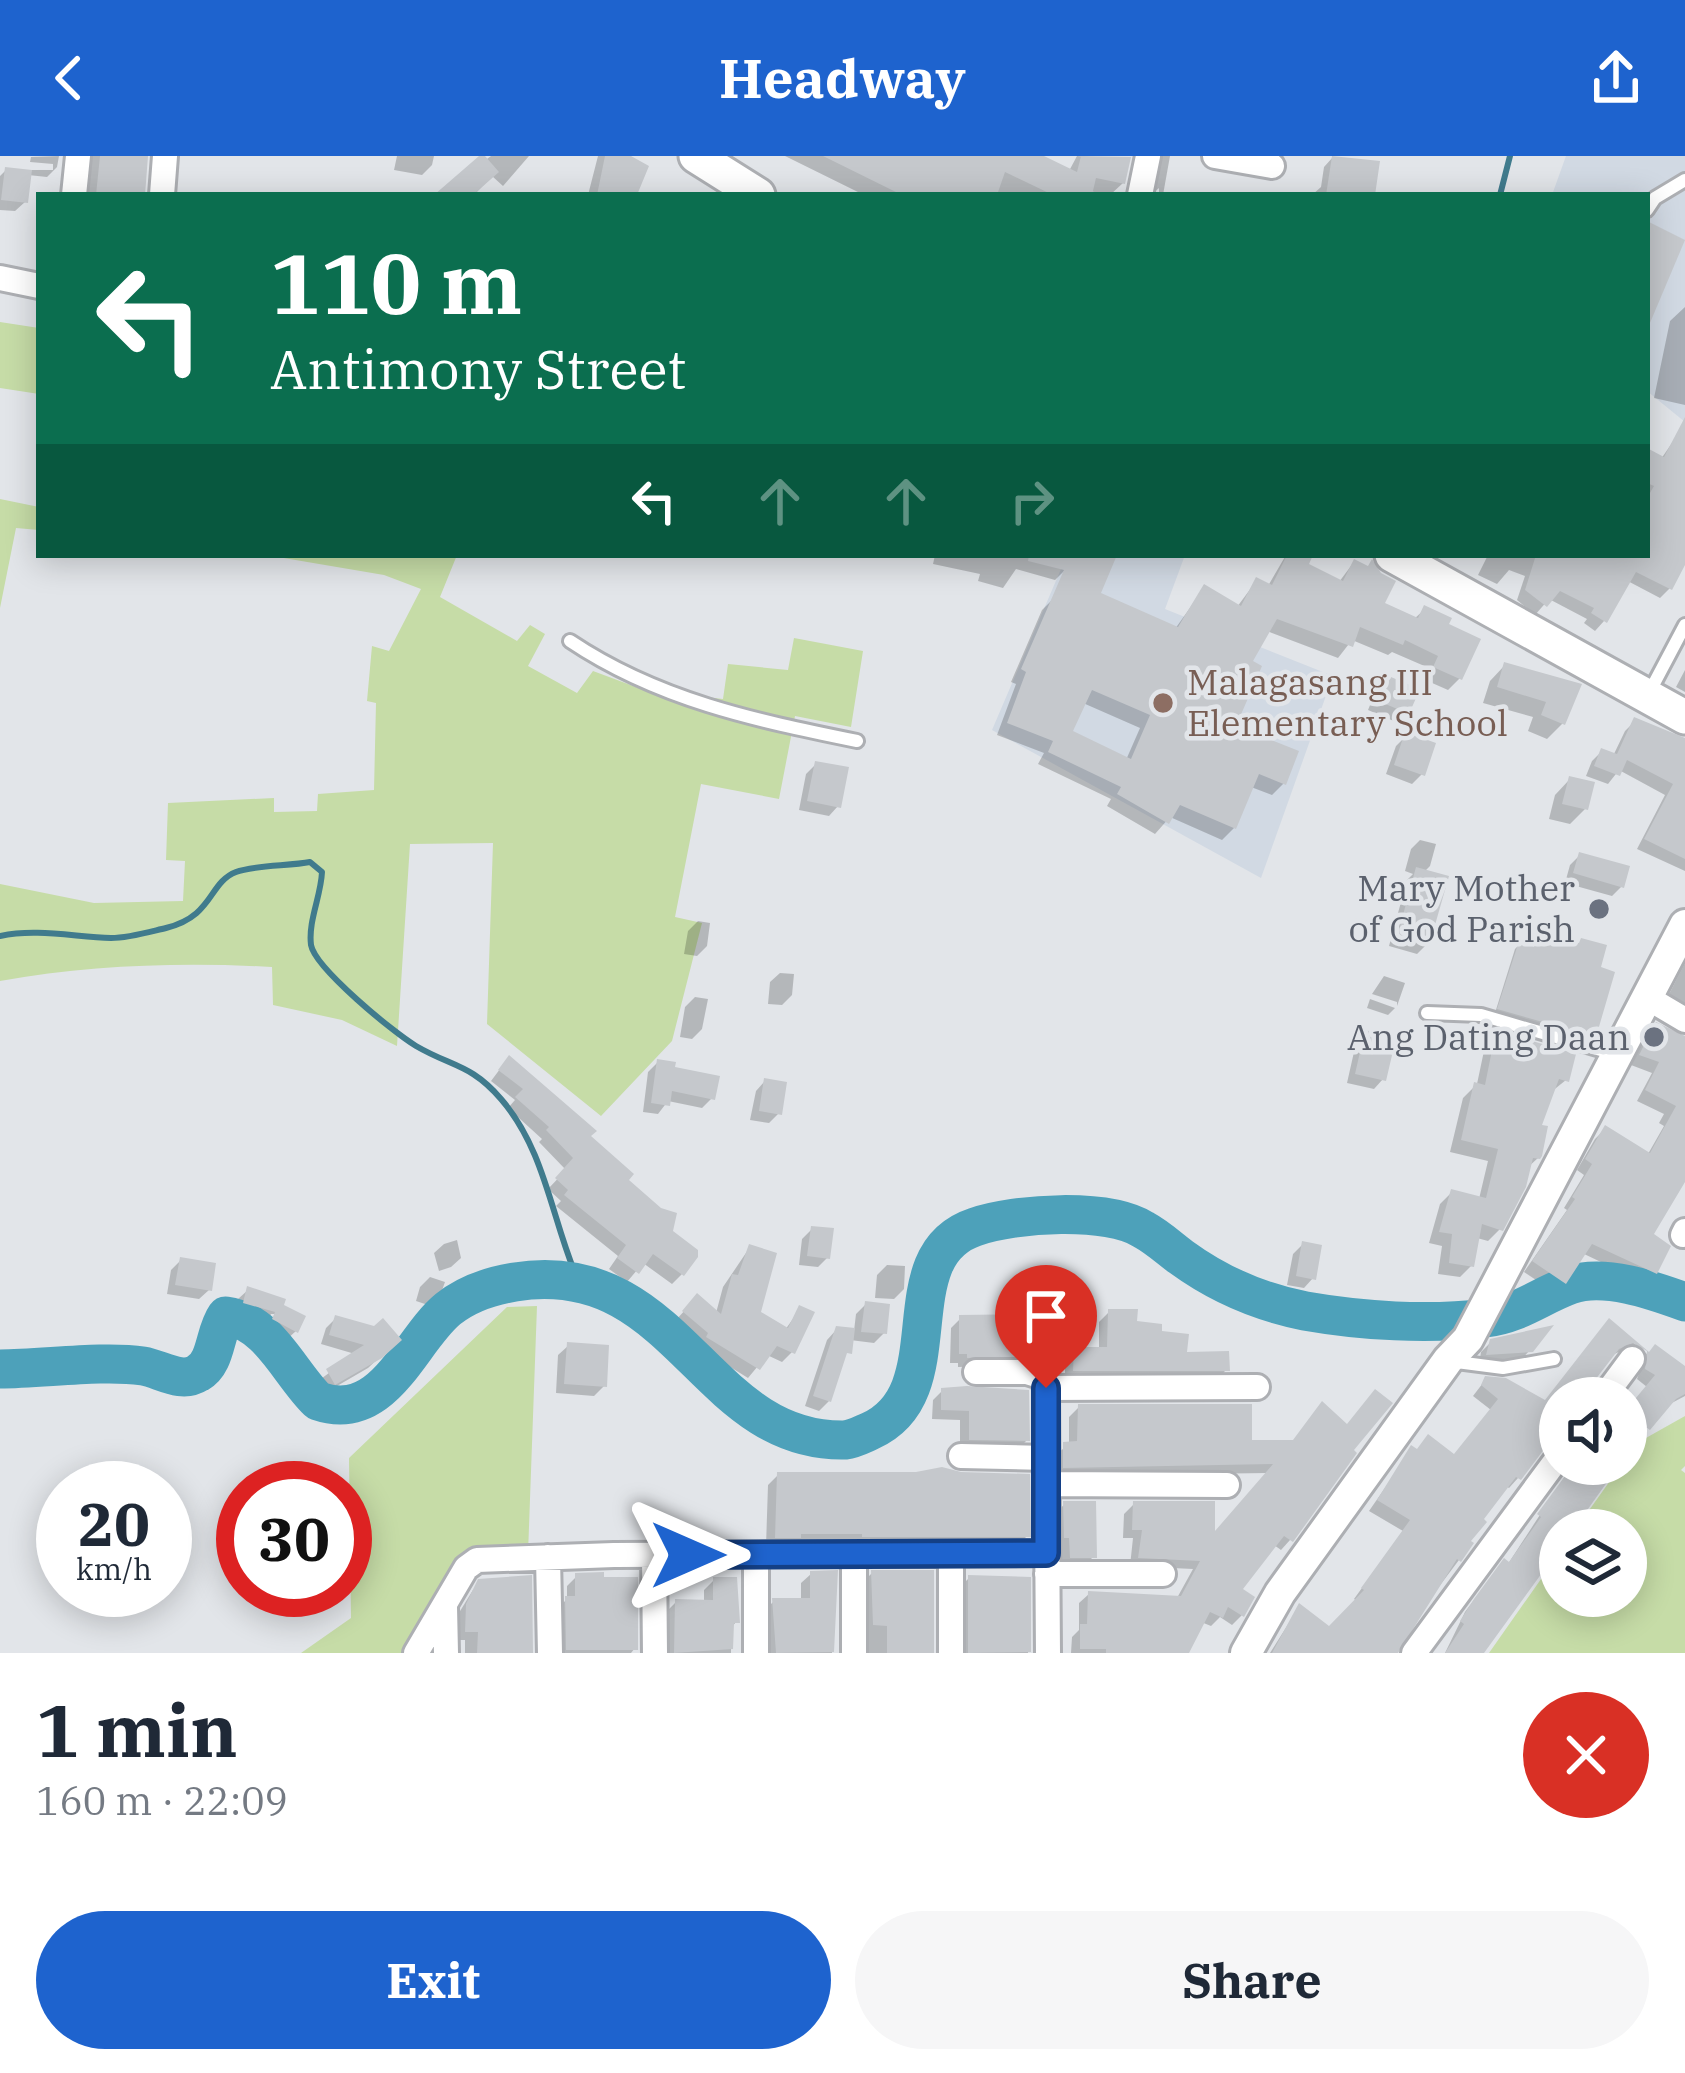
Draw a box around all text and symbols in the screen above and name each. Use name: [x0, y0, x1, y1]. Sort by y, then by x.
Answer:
text: Headway: [719, 43, 966, 113]
icon: back: [36, 45, 102, 111]
icon: share: [1583, 45, 1649, 111]
text: 110 m: [270, 228, 522, 337]
icon: left: [72, 240, 228, 396]
text: Antimony Street: [270, 334, 686, 404]
icon: left: [621, 468, 687, 534]
icon: ahead: [747, 468, 813, 534]
icon: ahead: [873, 468, 939, 534]
icon: right: [999, 468, 1065, 534]
place label: Malagasang III Elementary School: [1187, 658, 1508, 746]
marker: Malagasang III Elementary School: [1150, 690, 1176, 716]
place label: Mary Mother of God Parish: [1348, 864, 1575, 952]
marker: Mary Mother of God Parish: [1586, 896, 1612, 922]
place label: Ang Dating Daan: [1347, 1013, 1630, 1060]
marker: Ang Dating Daan: [1641, 1024, 1667, 1050]
pin: [995, 1265, 1097, 1388]
icon: arrive: [1013, 1283, 1079, 1349]
map controls: [1539, 1377, 1647, 1617]
button: sound: [1539, 1377, 1647, 1485]
speed limit sign: 30: [216, 1461, 372, 1617]
text: 20: [78, 1484, 150, 1563]
position arrow: [625, 1492, 751, 1618]
button: layers: [1539, 1509, 1647, 1617]
text: km/h: [76, 1549, 152, 1588]
text: 1 min: [36, 1683, 238, 1777]
button: close: [1523, 1692, 1649, 1818]
text: 160 m · 22:09: [36, 1775, 288, 1826]
button: Exit: [36, 1911, 831, 2049]
button: Share: [855, 1911, 1649, 2049]

